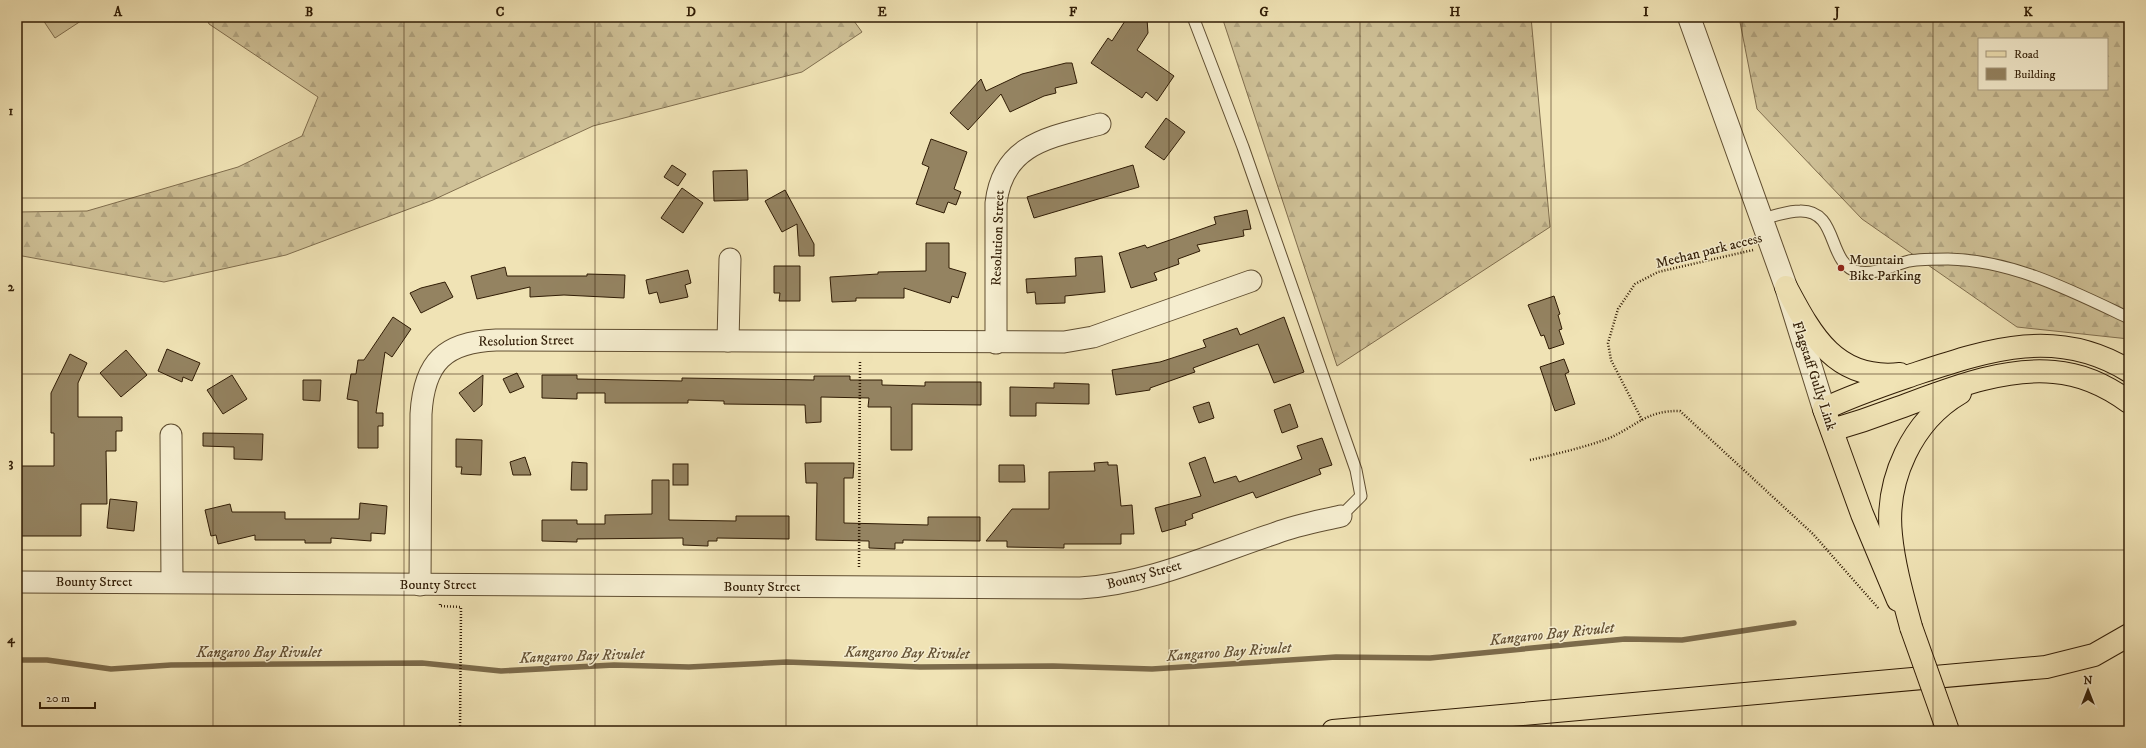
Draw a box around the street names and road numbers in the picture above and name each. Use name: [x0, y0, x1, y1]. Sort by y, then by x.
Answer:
street label: Resolution Street: [987, 189, 1009, 286]
street label: Meehan park access: [1654, 229, 1764, 273]
street label: Flagstaff Gully Link: [1788, 319, 1840, 433]
street label: Resolution Street: [478, 331, 575, 351]
street label: Bounty Street: [1105, 556, 1184, 594]
street label: Bounty Street: [56, 573, 133, 591]
street label: Bounty Street: [400, 576, 477, 594]
street label: Bounty Street: [724, 578, 801, 596]

